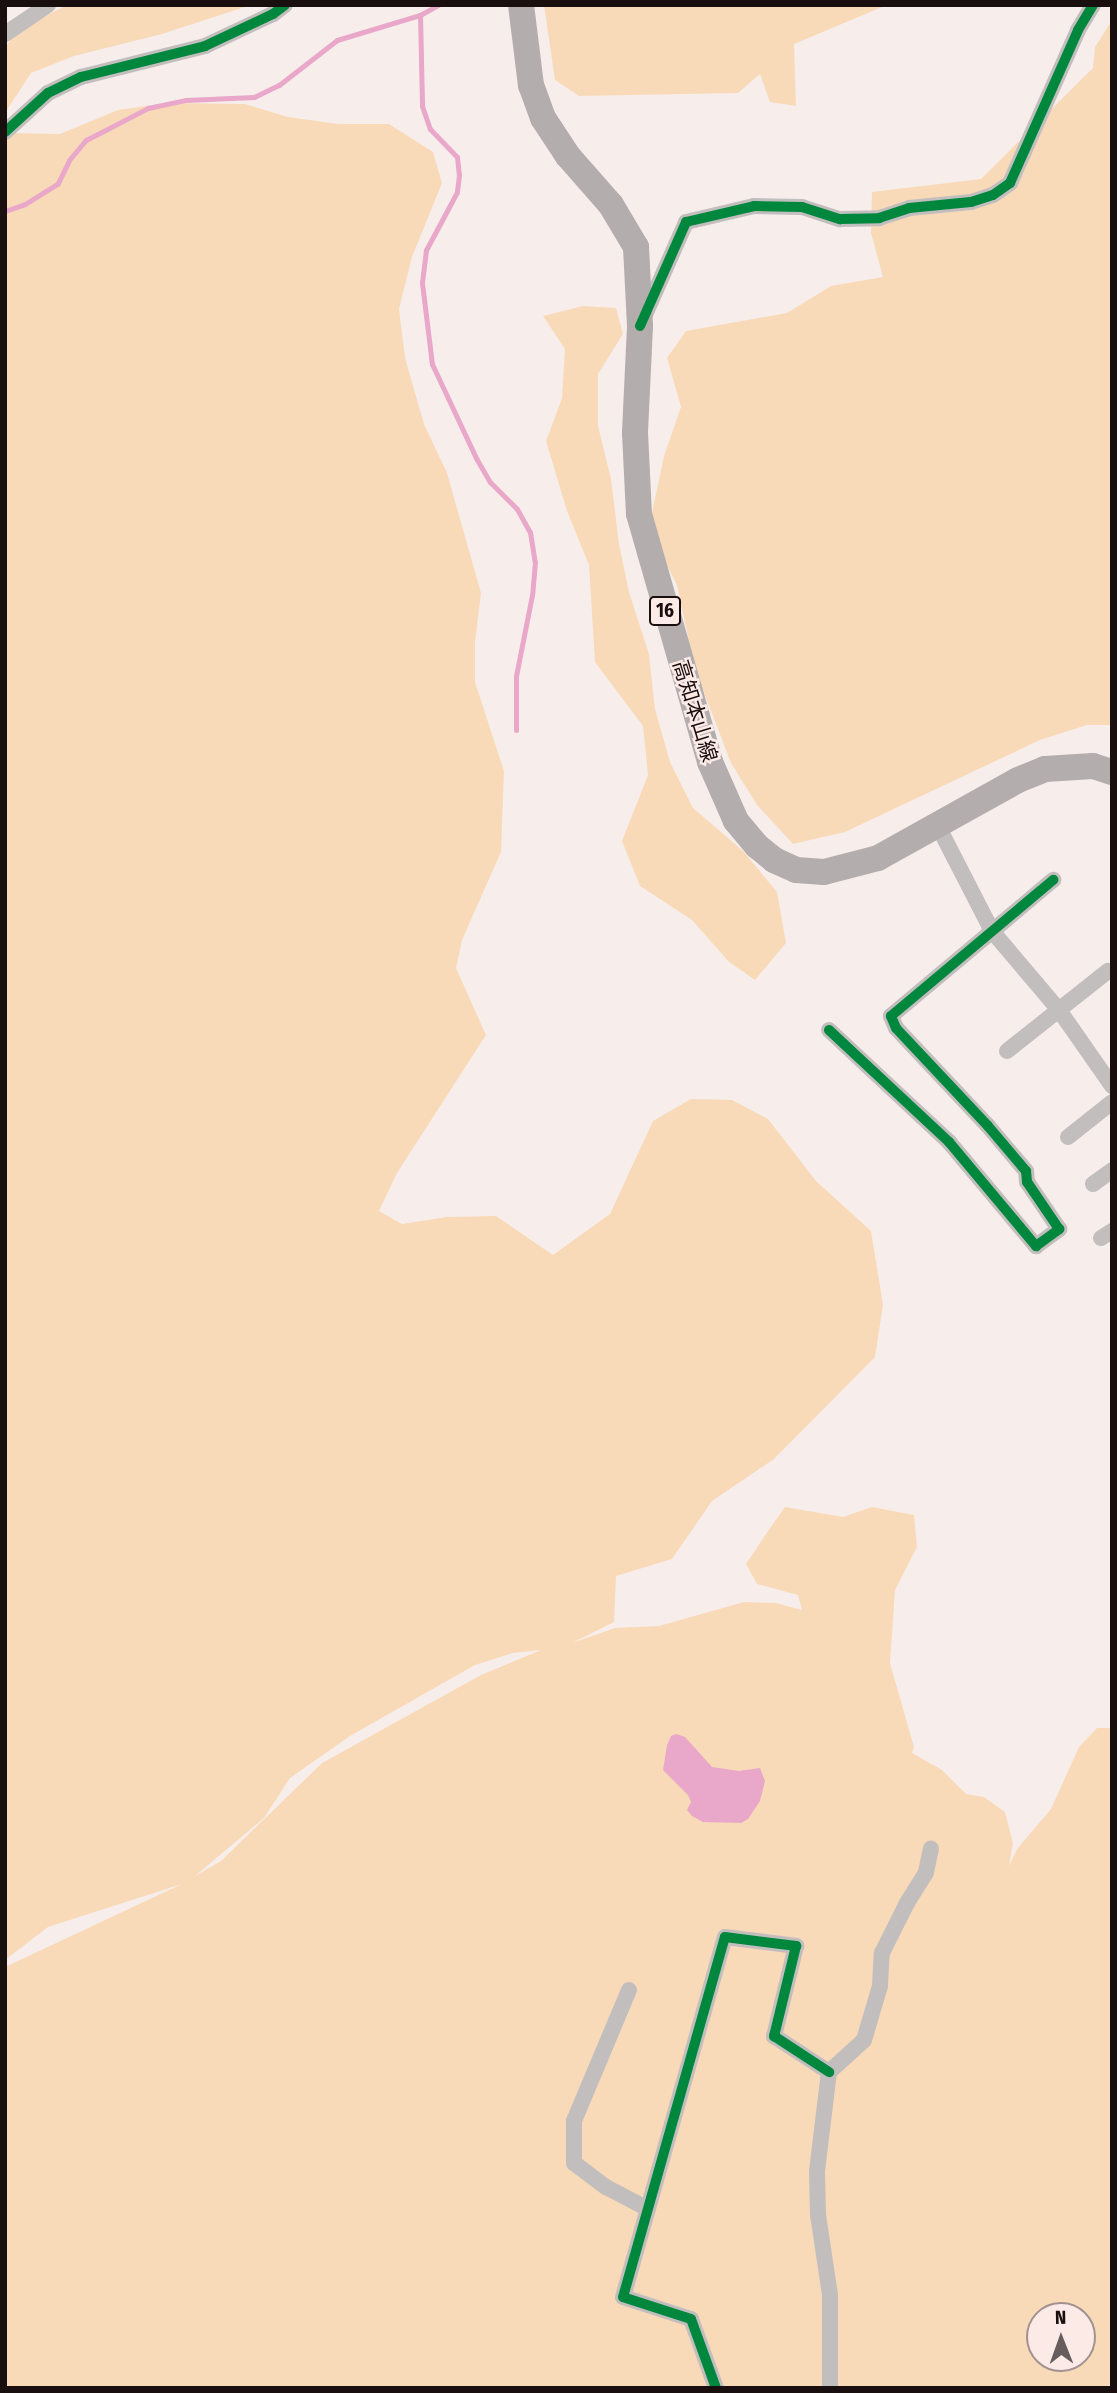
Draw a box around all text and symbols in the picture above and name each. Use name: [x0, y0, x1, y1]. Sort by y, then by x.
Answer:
road number: 16: [648, 596, 682, 626]
street label: 高知本山線: [668, 657, 722, 765]
north arrow: [1026, 2302, 1096, 2372]
text: N: [1055, 2306, 1067, 2329]

